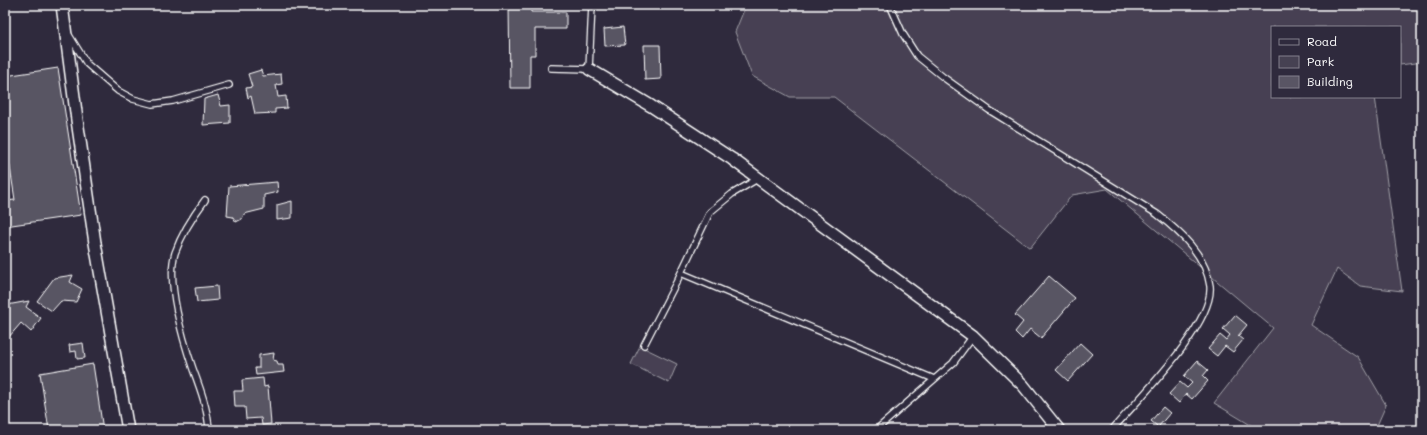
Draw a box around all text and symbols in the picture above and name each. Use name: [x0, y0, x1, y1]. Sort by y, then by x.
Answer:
legend: [1271, 26, 1401, 98]
text: Road: [1307, 33, 1337, 49]
text: Park: [1307, 53, 1334, 69]
text: Building: [1307, 73, 1353, 89]

